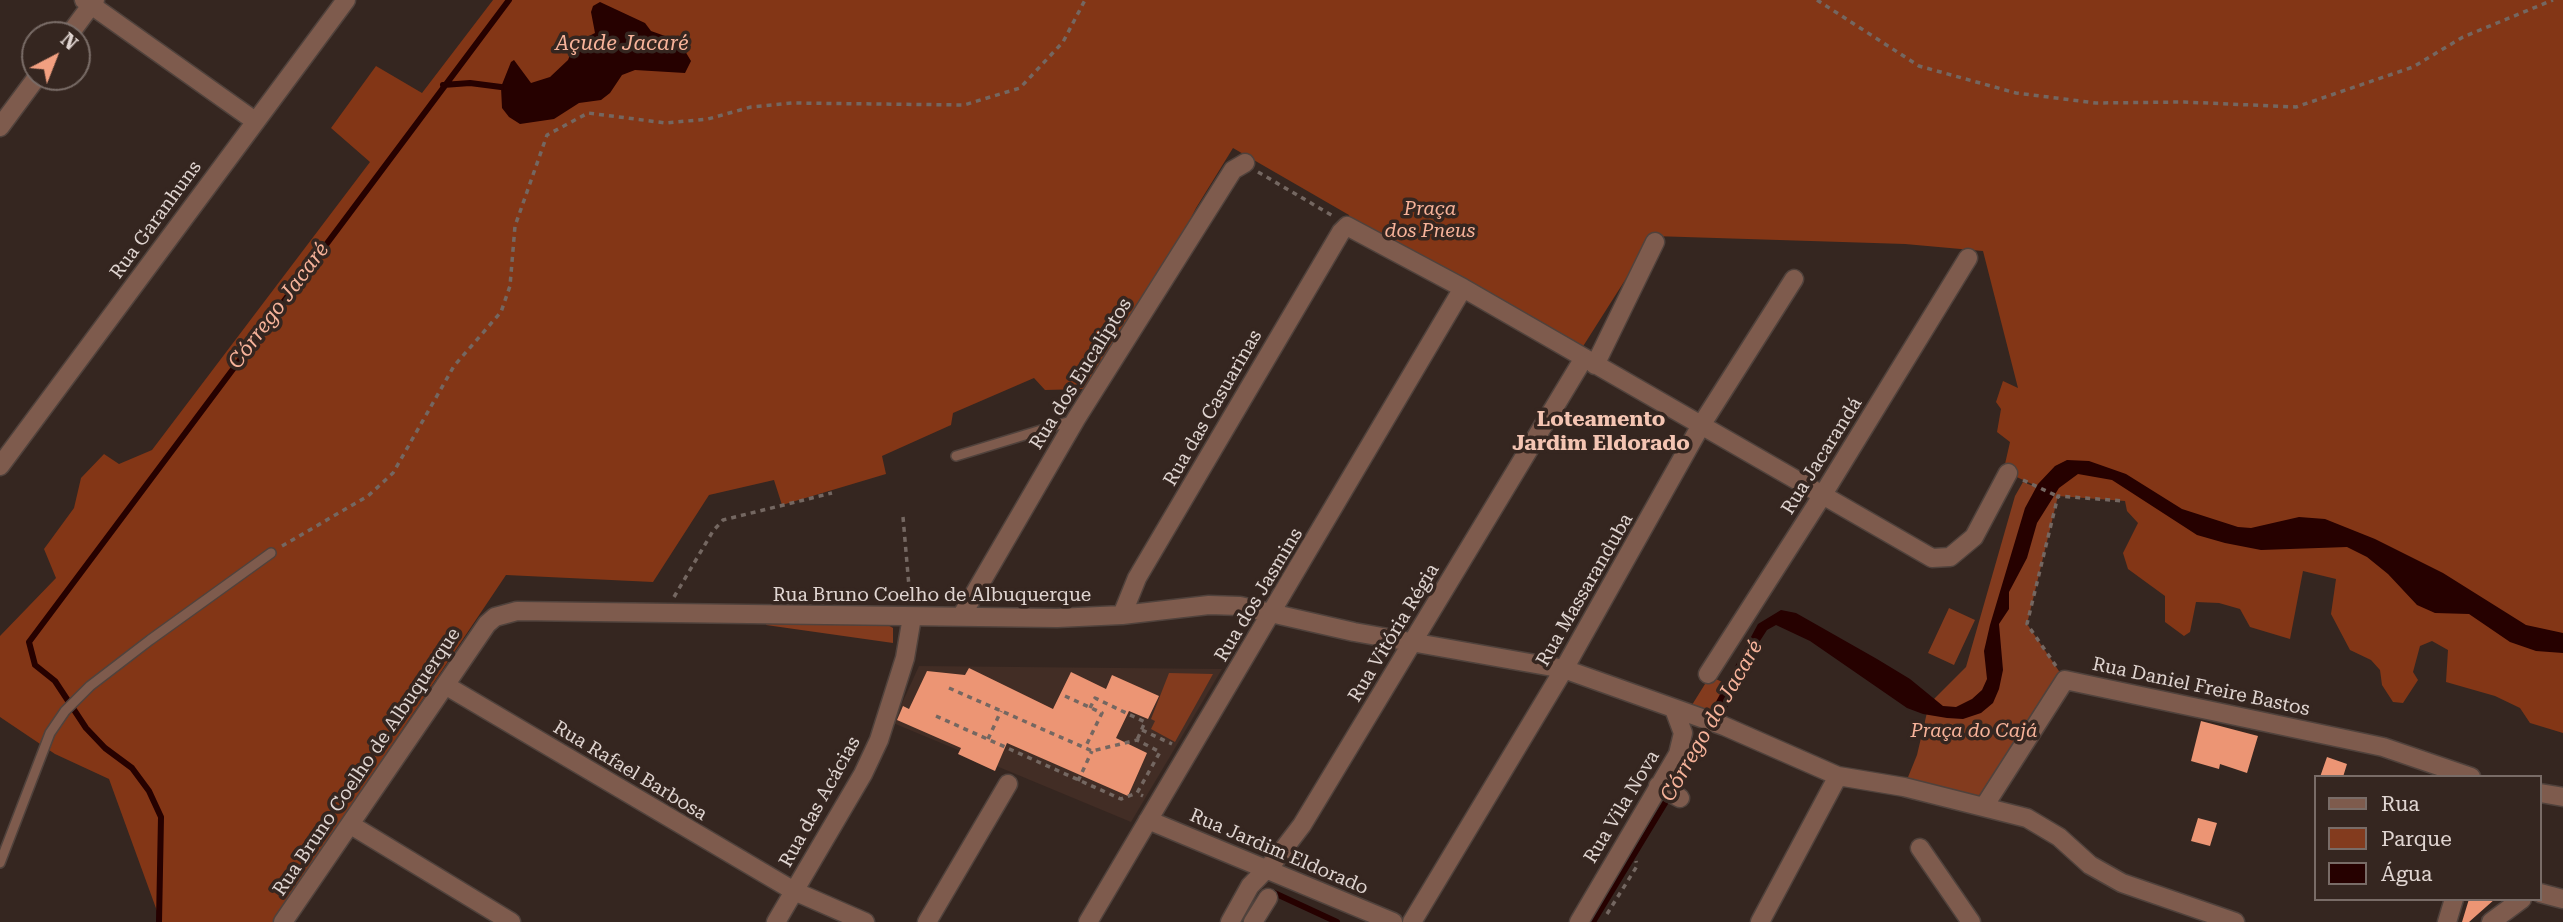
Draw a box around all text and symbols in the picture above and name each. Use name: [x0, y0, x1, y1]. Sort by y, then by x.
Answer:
north arrow: [21, 21, 91, 91]
text: N: [56, 28, 82, 55]
water label: Açude Jacaré: [555, 31, 689, 57]
street label: Rua Garanhuns: [106, 157, 206, 283]
park label: Praça dos Pneus: [1385, 198, 1475, 242]
water label: Córrego Jacaré: [223, 238, 335, 374]
street label: Rua dos Eucaliptos: [1025, 294, 1137, 454]
street label: Rua das Casuarinas: [1159, 326, 1267, 490]
street label: Rua Jacarandá: [1777, 393, 1867, 519]
district label: Loteamento Jardim Eldorado: [1512, 407, 1690, 457]
street label: Rua Massaranduba: [1532, 510, 1638, 670]
street label: Rua dos Jasmins: [1210, 524, 1308, 666]
street label: Rua Vitória Régia: [1344, 560, 1444, 706]
street label: Rua Bruno Coelho de Albuquerque: [773, 584, 1091, 606]
street label: Rua Bruno Coelho de Albuquerque: [269, 624, 465, 900]
water label: Córrego do Jacaré: [1656, 636, 1768, 806]
street label: Rua Daniel Freire Bastos: [2090, 653, 2312, 721]
street label: Rua Rafael Barbosa: [549, 716, 711, 826]
park label: Praça do Cajá: [1911, 720, 2037, 742]
street label: Rua das Acácias: [775, 733, 865, 871]
street label: Rua Vila Nova: [1579, 747, 1665, 867]
legend: [2314, 775, 2542, 901]
text: Rua: [2381, 792, 2420, 816]
street label: Rua Jardim Eldorado: [1186, 804, 1372, 900]
text: Parque: [2381, 827, 2452, 851]
text: Água: [2381, 862, 2432, 886]

